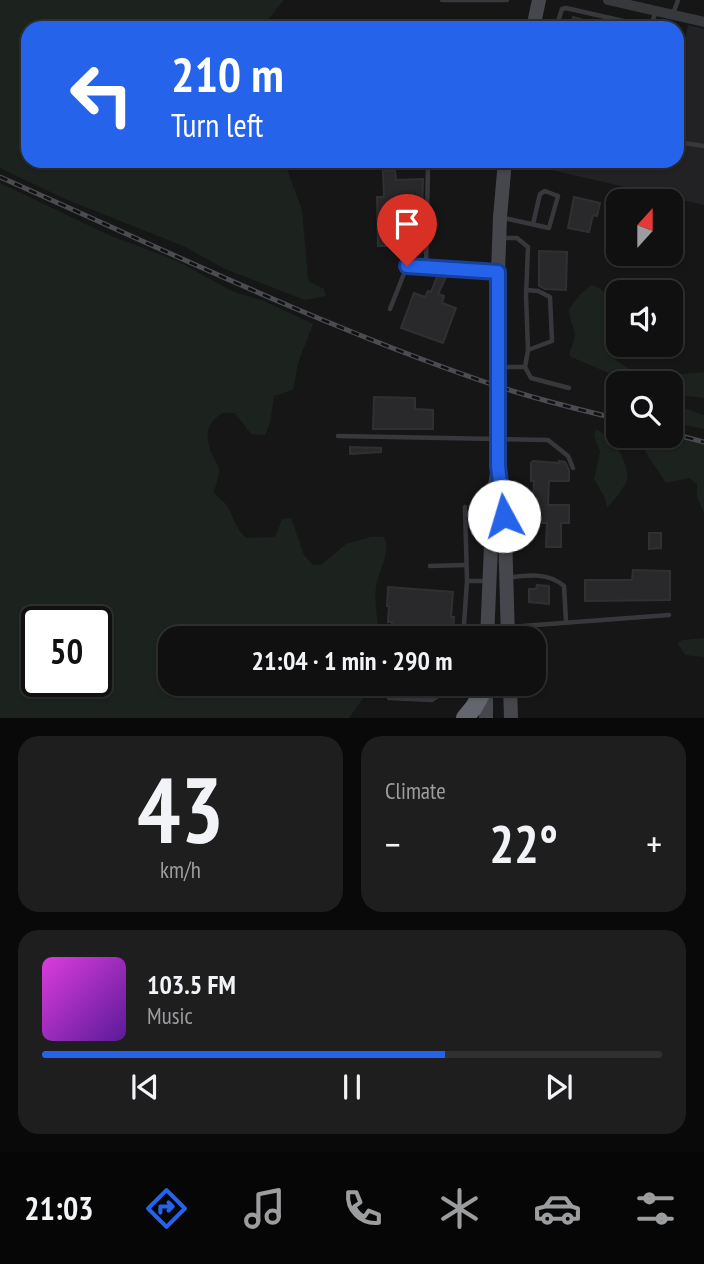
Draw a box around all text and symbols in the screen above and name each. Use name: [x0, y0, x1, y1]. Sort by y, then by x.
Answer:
text: 210 m: [171, 42, 284, 106]
icon: left: [56, 49, 147, 140]
text: Turn left: [171, 104, 263, 146]
north arrow: [606, 189, 682, 266]
map controls: [606, 189, 683, 448]
pin: [377, 194, 437, 266]
icon: arrive: [388, 205, 426, 243]
button: sound: [606, 280, 683, 357]
button: search: [606, 371, 683, 448]
position arrow: [467, 479, 541, 553]
speed limit sign: 50: [21, 606, 112, 697]
text: 21:04 · 1 min · 290 m: [252, 644, 452, 677]
text: 43: [137, 750, 224, 868]
text: Climate: [385, 776, 446, 805]
text: 22°: [489, 810, 558, 877]
text: −: [385, 819, 401, 868]
text: +: [646, 819, 662, 868]
text: km/h: [160, 855, 201, 884]
text: 103.5 FM: [147, 968, 236, 1001]
text: Music: [147, 1001, 193, 1030]
icon: previous: [126, 1068, 164, 1106]
icon: pause: [333, 1068, 371, 1106]
icon: next: [540, 1068, 578, 1106]
icon: directions: [142, 1184, 191, 1233]
icon: music: [240, 1184, 289, 1233]
icon: phone: [338, 1184, 387, 1233]
icon: climate: [435, 1184, 484, 1233]
icon: car: [533, 1184, 582, 1233]
icon: filters: [631, 1184, 680, 1233]
text: 21:03: [24, 1187, 94, 1229]

